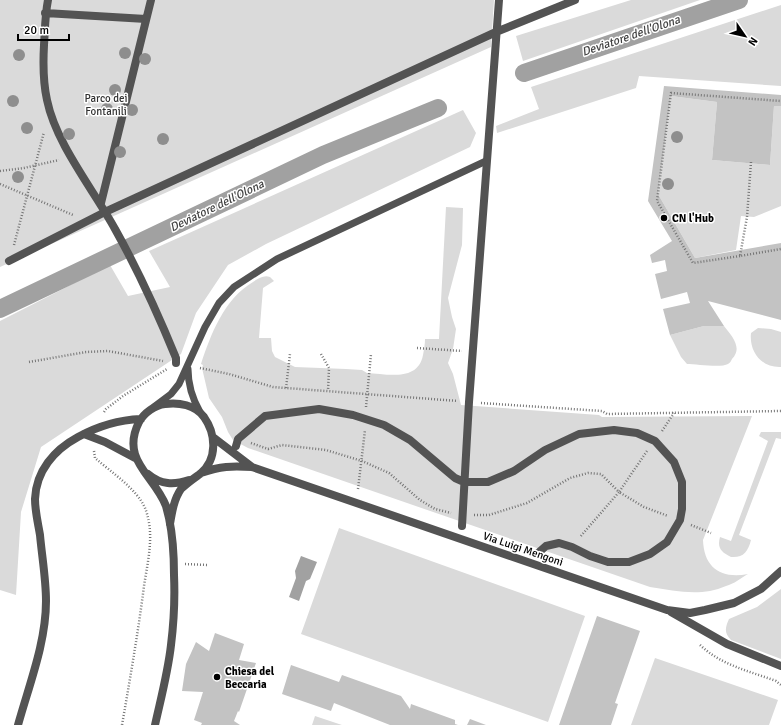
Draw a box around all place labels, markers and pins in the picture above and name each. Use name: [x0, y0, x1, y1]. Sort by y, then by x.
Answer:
place label: CN l'Hub: [672, 212, 714, 225]
marker: CN l'Hub: [659, 213, 669, 223]
place label: Chiesa del Beccaria: [225, 665, 275, 691]
marker: Chiesa del Beccaria: [212, 672, 222, 682]

